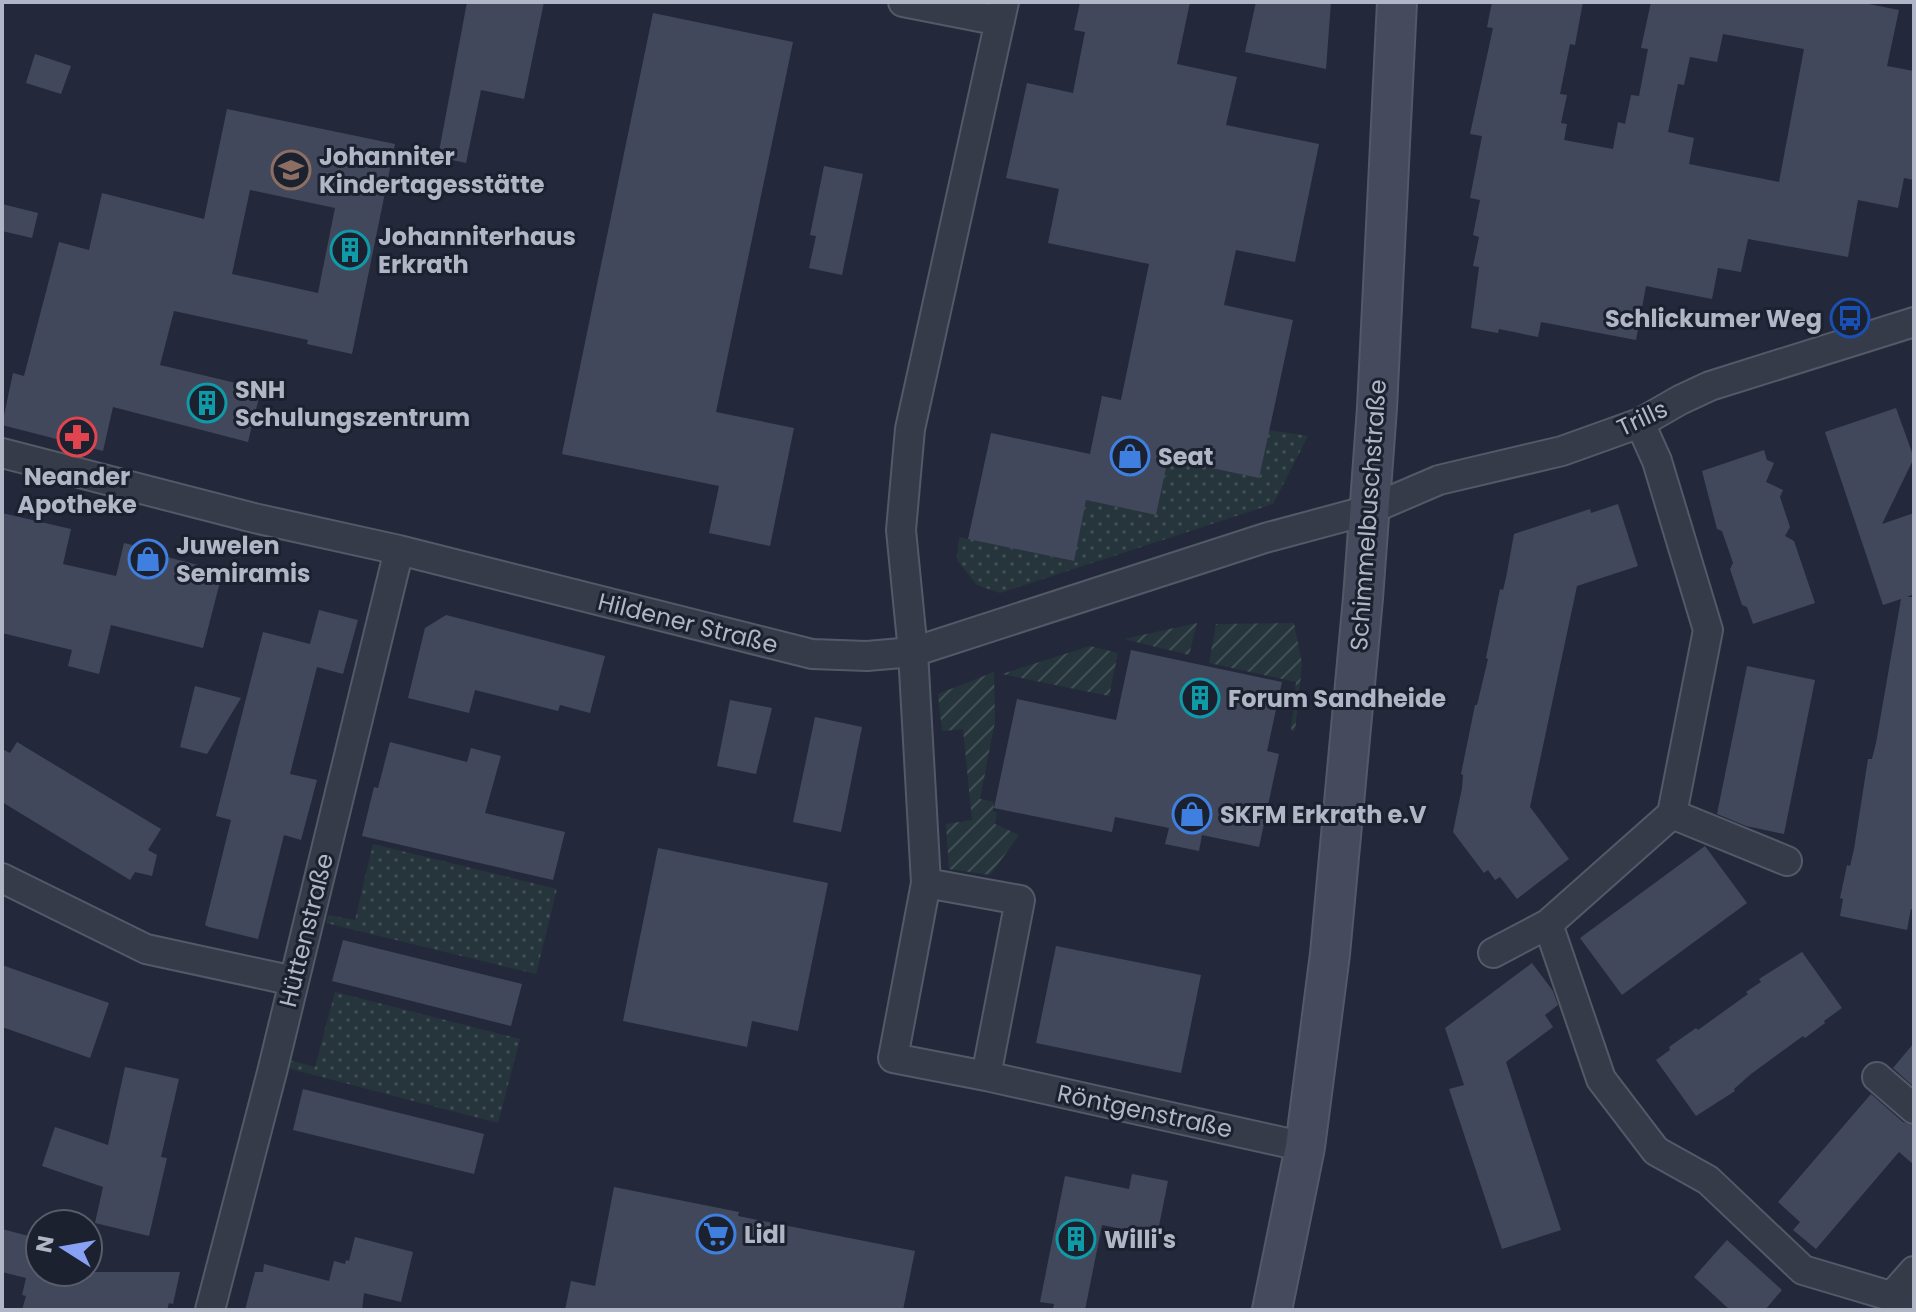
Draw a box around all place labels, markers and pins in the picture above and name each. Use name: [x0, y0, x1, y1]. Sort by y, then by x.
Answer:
place label: Johanniter Kindertagesstätte: [319, 140, 545, 201]
school or university icon: Johanniter Kindertagesstätte: [270, 149, 312, 191]
place label: Johanniterhaus Erkrath: [378, 220, 576, 281]
building icon: Johanniterhaus Erkrath: [329, 229, 371, 271]
bus stop icon: Schlickumer Weg: [1829, 297, 1871, 339]
place label: Schlickumer Weg: [1605, 302, 1822, 335]
place label: SNH Schulungszentrum: [235, 373, 470, 434]
building icon: SNH Schulungszentrum: [186, 382, 228, 424]
pharmacy icon: Neander Apotheke: [56, 416, 98, 458]
shop icon: Seat: [1109, 435, 1151, 477]
place label: Seat: [1158, 440, 1214, 473]
place label: Neander Apotheke: [17, 460, 137, 521]
place label: Juwelen Semiramis: [176, 529, 311, 590]
shop icon: Juwelen Semiramis: [127, 538, 169, 580]
building icon: Forum Sandheide: [1179, 677, 1221, 719]
place label: Forum Sandheide: [1228, 682, 1446, 715]
shop icon: SKFM Erkrath e.V: [1171, 793, 1213, 835]
place label: SKFM Erkrath e.V: [1220, 798, 1427, 831]
supermarket icon: Lidl: [695, 1213, 737, 1255]
place label: Lidl: [744, 1218, 786, 1251]
building icon: Willi's: [1055, 1218, 1097, 1260]
place label: Willi's: [1104, 1223, 1176, 1256]

